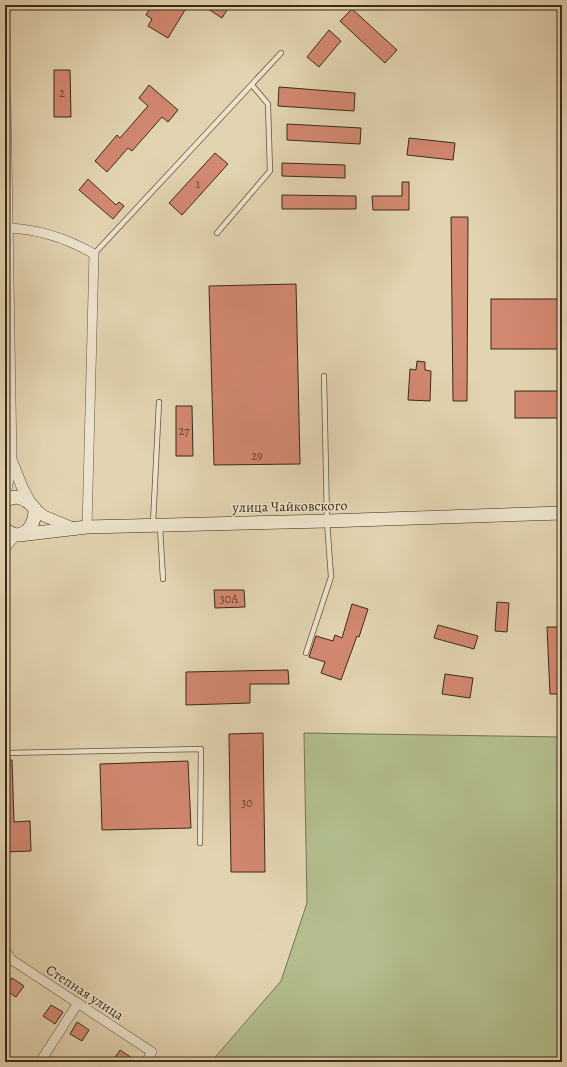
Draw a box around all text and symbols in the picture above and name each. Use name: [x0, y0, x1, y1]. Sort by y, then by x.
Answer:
house number: 2: [59, 85, 65, 101]
house number: 1: [196, 176, 200, 192]
house number: 27: [179, 423, 190, 439]
house number: 29: [251, 448, 263, 464]
street label: улица Чайковского: [231, 496, 348, 517]
house number: 30А: [220, 591, 239, 607]
house number: 30: [241, 795, 253, 811]
street label: Степная улица: [42, 960, 128, 1025]

